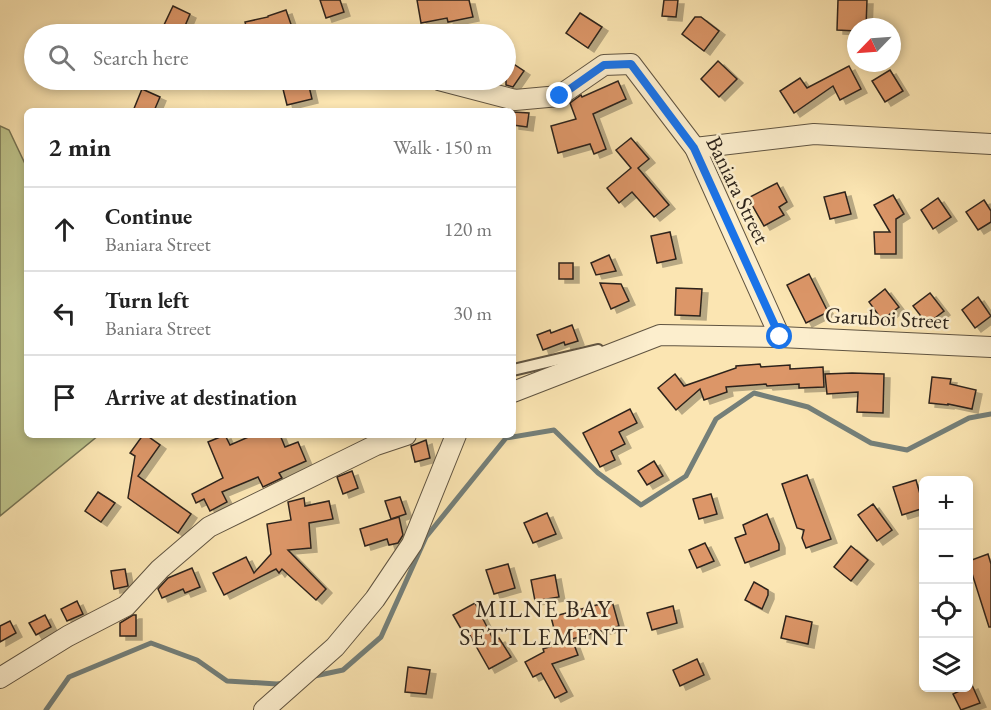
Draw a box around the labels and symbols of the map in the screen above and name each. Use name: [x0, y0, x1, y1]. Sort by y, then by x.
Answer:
north arrow: [847, 18, 901, 72]
route end: [546, 82, 572, 108]
street label: Baniara Street: [699, 131, 777, 249]
street label: Garuboi Street: [824, 300, 950, 336]
route start: [766, 323, 792, 349]
district label: MILNE BAY SETTLEMENT: [459, 593, 629, 652]

